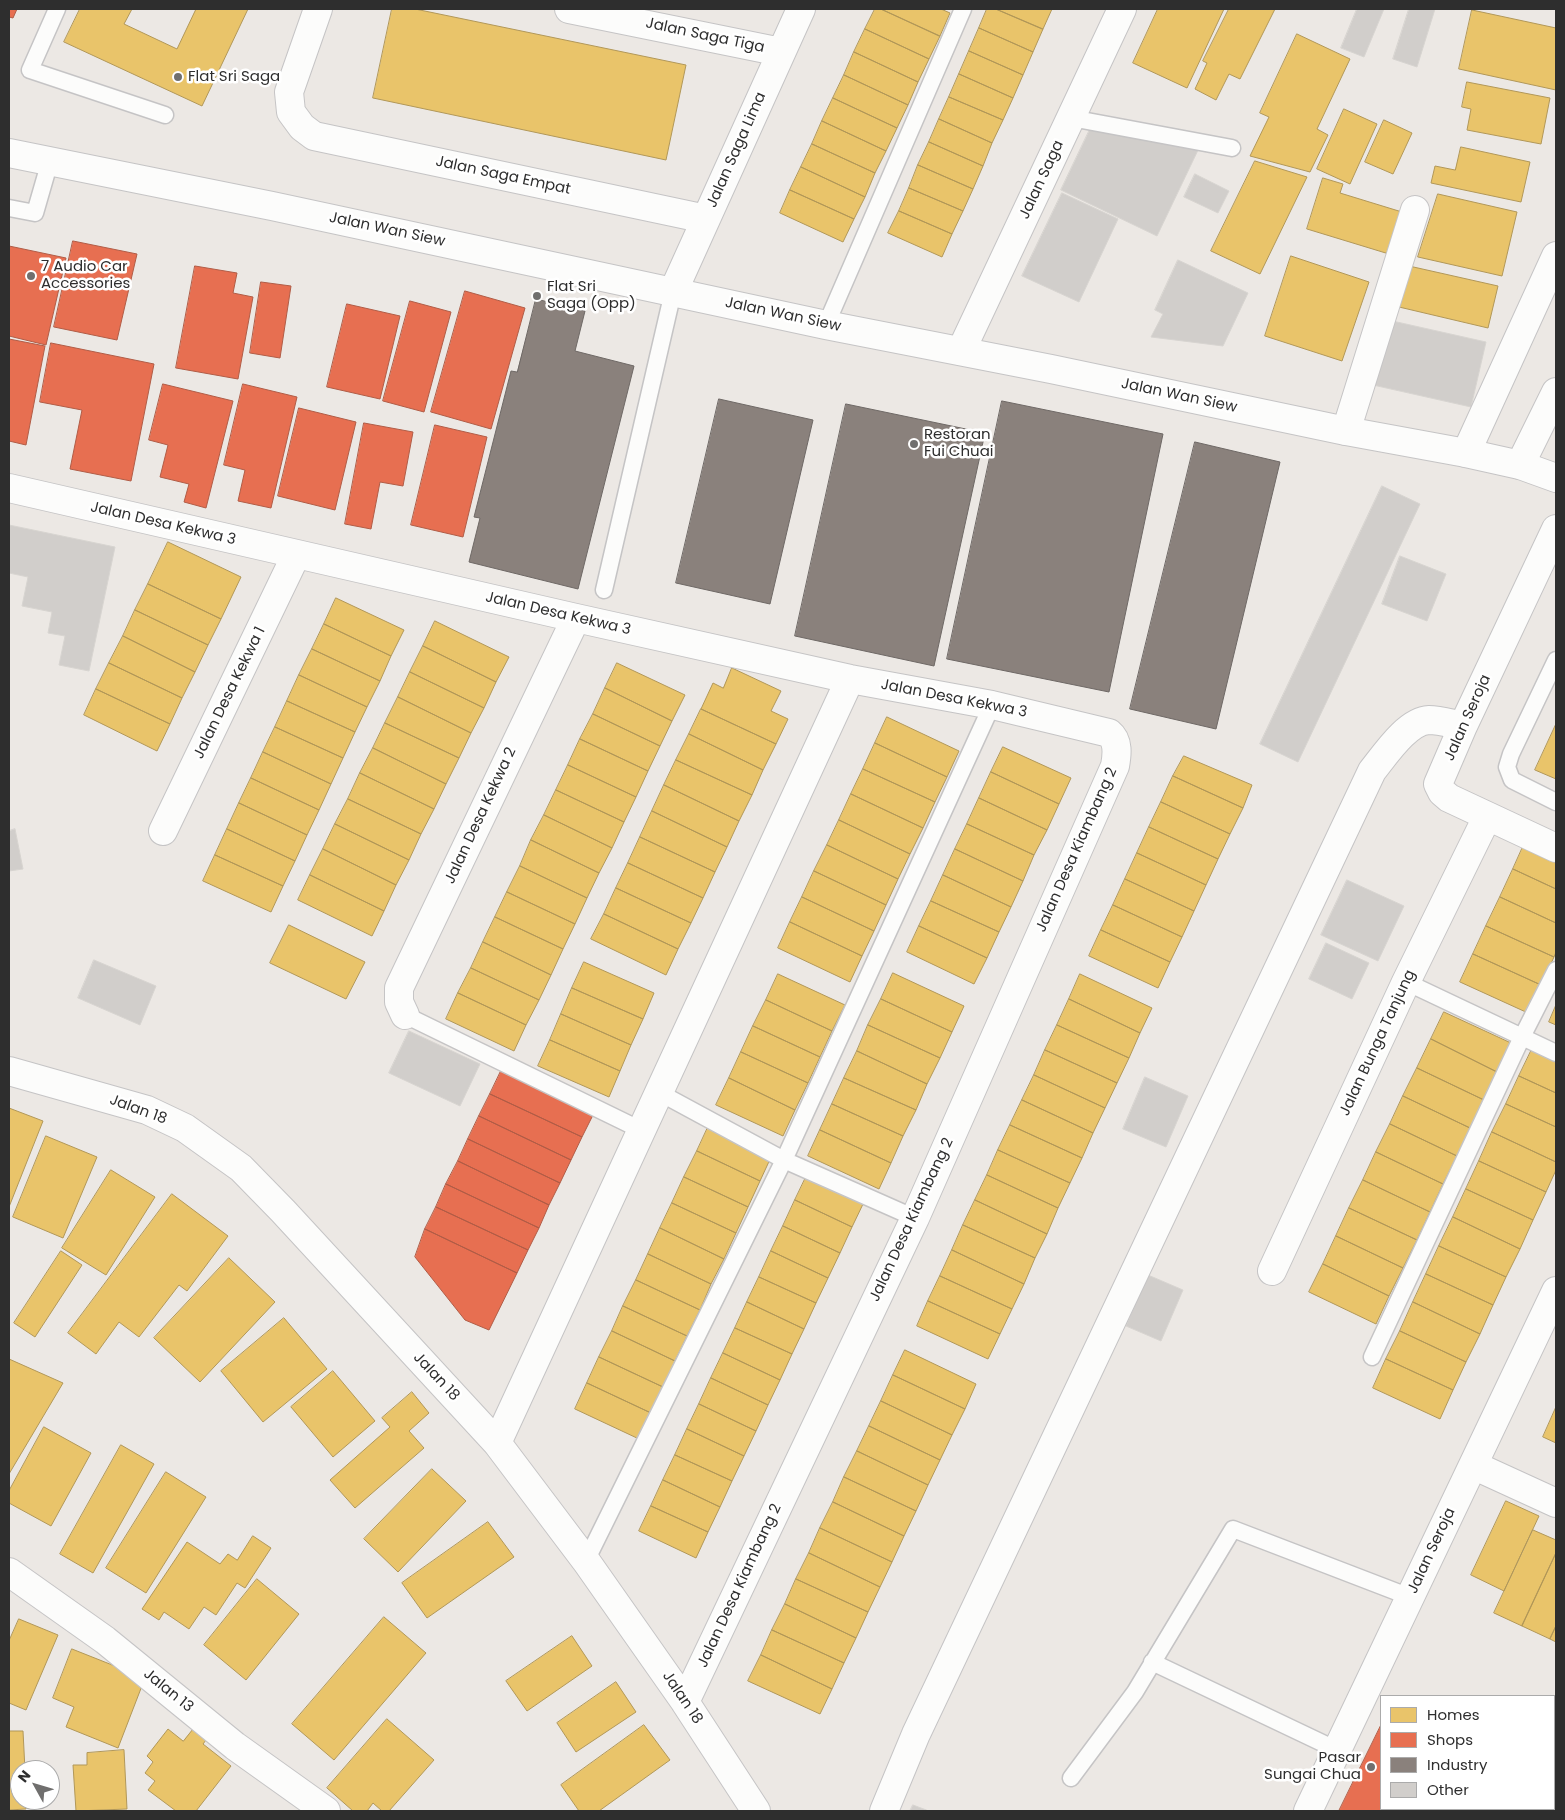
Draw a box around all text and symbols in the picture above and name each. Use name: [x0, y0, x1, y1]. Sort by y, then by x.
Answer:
street label: Jalan Saga Tiga: [644, 15, 766, 57]
place label: Flat Sri Saga: [188, 68, 280, 86]
marker: Flat Sri Saga: [172, 71, 184, 83]
street label: Jalan Saga Lima: [703, 89, 771, 211]
street label: Jalan Saga: [1016, 138, 1068, 222]
street label: Jalan Saga Empat: [434, 153, 572, 199]
street label: Jalan Wan Siew: [327, 209, 447, 251]
place label: 7 Audio Car Accessories: [41, 258, 130, 293]
marker: 7 Audio Car Accessories: [25, 270, 37, 282]
place label: Flat Sri Saga (Opp): [547, 278, 636, 313]
marker: Flat Sri Saga (Opp): [531, 290, 543, 302]
street label: Jalan Wan Siew: [723, 294, 843, 336]
street label: Jalan Wan Siew: [1119, 375, 1239, 417]
place label: Restoran Fui Chuai: [924, 426, 993, 461]
marker: Restoran Fui Chuai: [908, 438, 920, 450]
street label: Jalan Desa Kekwa 3: [89, 499, 237, 549]
street label: Jalan Desa Kekwa 3: [484, 589, 632, 639]
street label: Jalan Desa Kekwa 1: [190, 624, 270, 762]
street label: Jalan Seroja: [1441, 672, 1495, 764]
street label: Jalan Desa Kekwa 3: [879, 676, 1029, 722]
street label: Jalan Desa Kekwa 2: [441, 745, 521, 887]
street label: Jalan Desa Kiambang 2: [1033, 765, 1121, 935]
street label: Jalan Bunga Tanjung: [1336, 967, 1420, 1119]
street label: Jalan 18: [107, 1091, 169, 1129]
street label: Jalan Desa Kiambang 2: [866, 1135, 958, 1305]
street label: Jalan 18: [409, 1349, 463, 1405]
street label: Jalan Desa Kiambang 2: [694, 1501, 786, 1671]
street label: Jalan Seroja: [1404, 1505, 1460, 1597]
street label: Jalan 13: [139, 1665, 197, 1717]
street label: Jalan 18: [658, 1668, 706, 1728]
legend: [1380, 1695, 1555, 1810]
text: Homes: [1427, 1704, 1480, 1725]
text: Shops: [1427, 1729, 1473, 1750]
place label: Pasar Sungai Chua: [1264, 1749, 1361, 1784]
text: Industry: [1427, 1754, 1487, 1775]
north arrow: [10, 1760, 60, 1810]
marker: Pasar Sungai Chua: [1365, 1761, 1377, 1773]
text: N: [13, 1766, 35, 1787]
text: Other: [1427, 1779, 1469, 1800]

